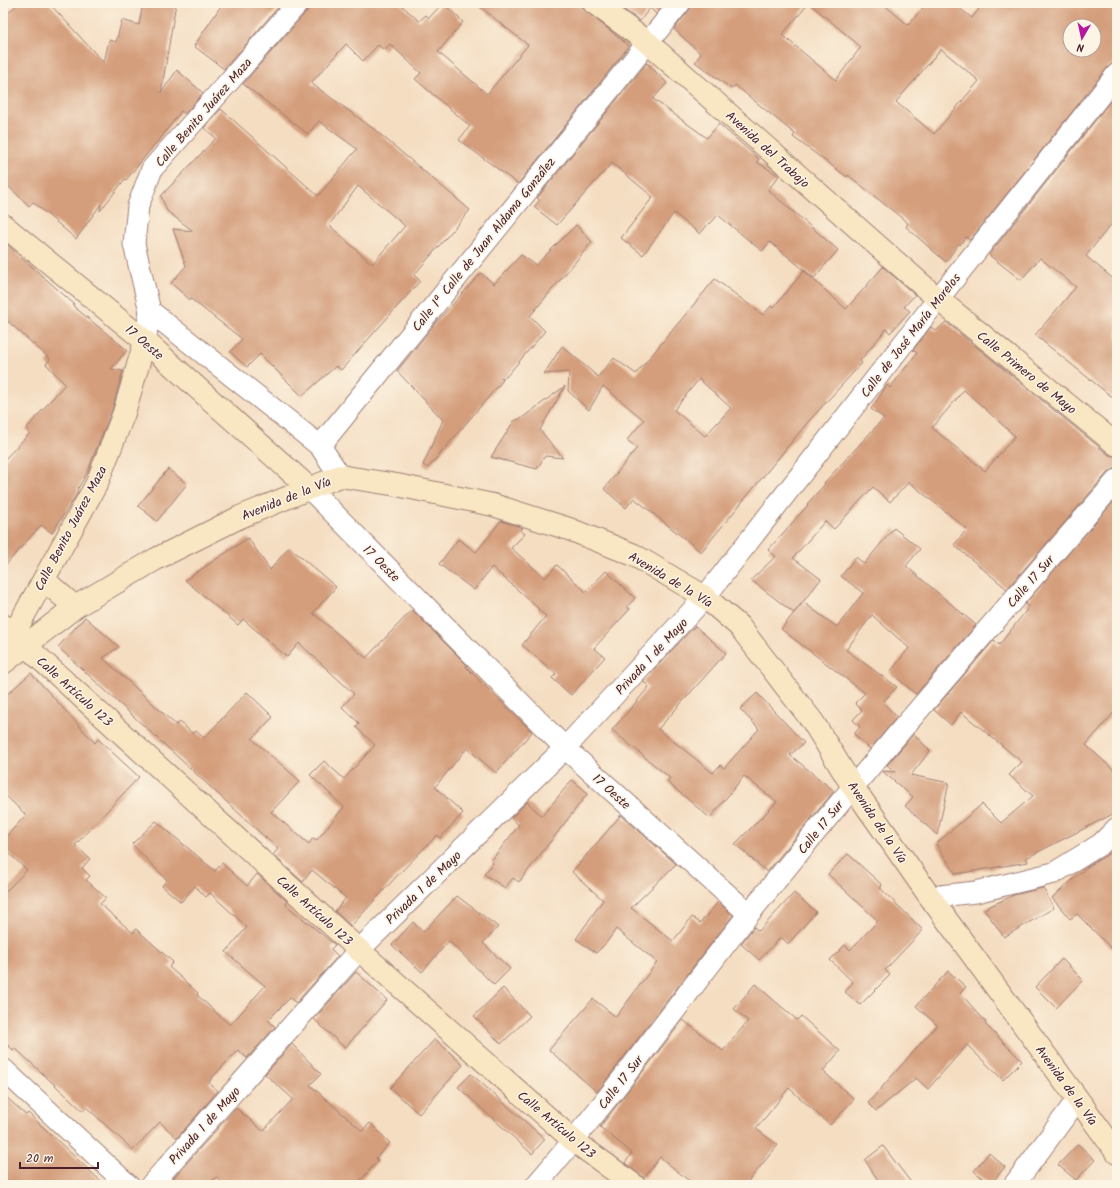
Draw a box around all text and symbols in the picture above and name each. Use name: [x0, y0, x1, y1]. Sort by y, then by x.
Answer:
north arrow: [1062, 18, 1102, 58]
text: N: [1076, 37, 1085, 56]
street label: Calle Benito Juárez Maza: [150, 54, 258, 172]
street label: Avenida del Trabajo: [720, 106, 814, 194]
street label: Calle 1ª Calle de Juan Aldama González: [407, 153, 561, 337]
street label: Calle de José María Morelos: [856, 269, 967, 403]
street label: 17 Oeste: [120, 320, 168, 366]
street label: Calle Primero de Mayo: [972, 326, 1081, 420]
street label: Calle Benito Juárez Maza: [29, 462, 113, 595]
street label: Avenida de la Vía: [238, 472, 335, 527]
street label: 17 Oeste: [357, 541, 405, 588]
street label: Avenida de la Vía: [624, 547, 716, 614]
street label: Calle 17 Sur: [1002, 550, 1061, 613]
street label: Privada 1 de Mayo: [611, 614, 694, 700]
street label: Calle Artículo 123: [31, 652, 117, 732]
street label: 17 Oeste: [587, 769, 635, 815]
street label: Avenida de la Vía: [841, 777, 912, 868]
street label: Calle 17 Sur: [793, 796, 850, 859]
street label: Privada 1 de Mayo: [381, 846, 467, 930]
street label: Calle Artículo 123: [271, 871, 357, 951]
street label: Avenida de la Vía: [1029, 1041, 1102, 1131]
street label: Calle 17 Sur: [593, 1051, 650, 1115]
street label: Privada 1 de Mayo: [164, 1082, 246, 1170]
street label: Calle Artículo 123: [512, 1086, 600, 1164]
scale bar: [20, 1144, 98, 1170]
text: 20 m: [26, 1149, 54, 1168]

